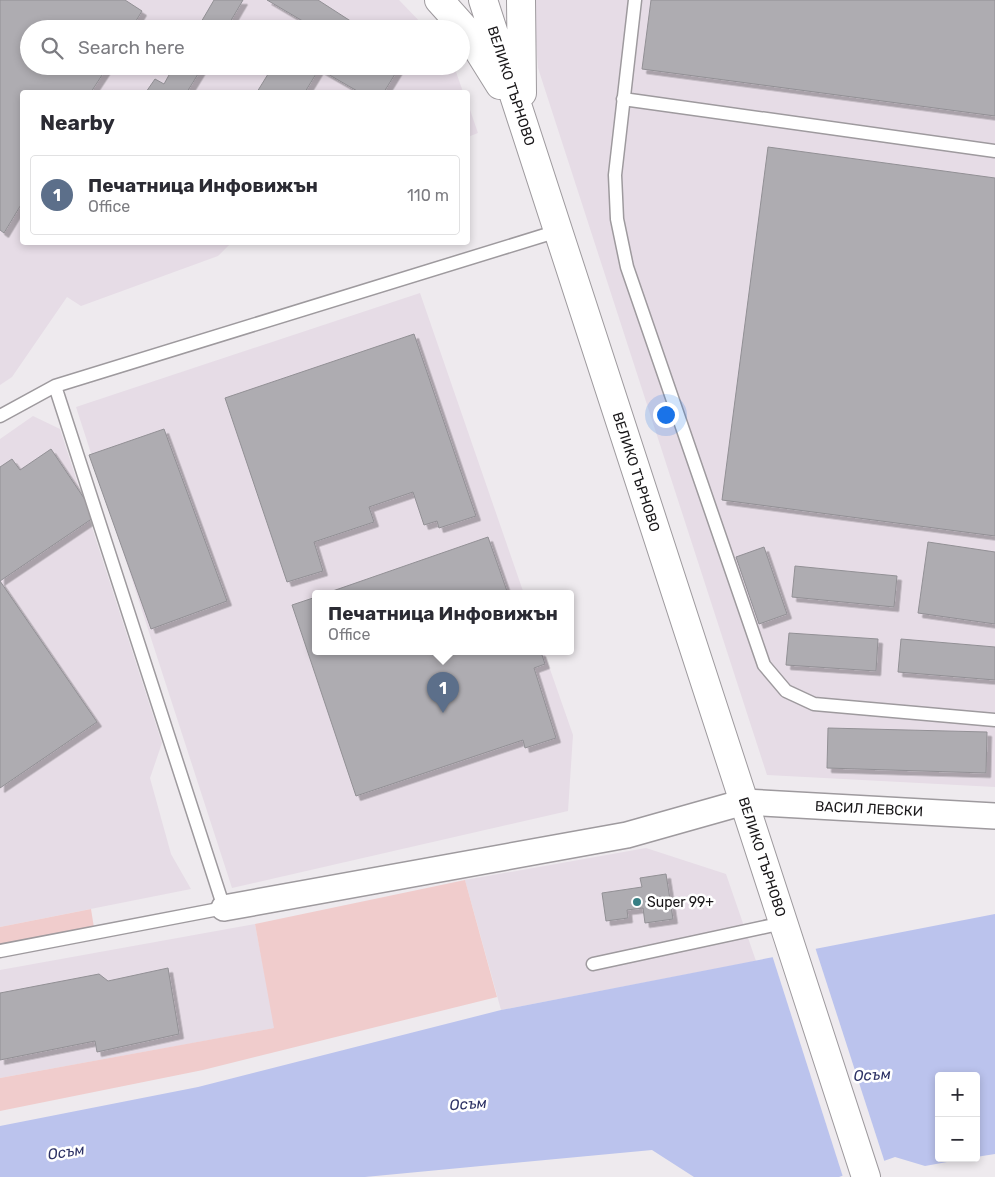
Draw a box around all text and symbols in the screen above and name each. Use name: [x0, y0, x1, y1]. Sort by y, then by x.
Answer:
search box: [20, 20, 470, 75]
street label: ВЕЛИКО ТЪРНОВО: [484, 24, 538, 148]
icon: search: [38, 34, 66, 62]
text: Search here: [78, 36, 185, 59]
text: Nearby: [40, 110, 115, 135]
text: Печатница Инфовижън: [88, 174, 318, 197]
text: 1: [53, 186, 61, 205]
text: 110 m: [407, 186, 449, 205]
text: Office: [88, 197, 130, 216]
your location: [653, 402, 679, 428]
street label: ВЕЛИКО ТЪРНОВО: [609, 410, 663, 534]
popup: [312, 590, 574, 655]
text: Печатница Инфовижън: [328, 602, 558, 625]
text: Office: [328, 625, 370, 644]
pin: 1: [427, 672, 459, 713]
street label: ВЕЛИКО ТЪРНОВО: [735, 795, 789, 919]
street label: ВАСИЛ ЛЕВСКИ: [815, 798, 923, 820]
place label: Super 99+: [647, 894, 714, 911]
marker: Super 99+: [631, 896, 643, 908]
water label: Осъм: [853, 1065, 891, 1085]
map controls: [935, 1072, 980, 1162]
button: +: [935, 1072, 980, 1117]
water label: Осъм: [449, 1094, 487, 1114]
button: −: [935, 1117, 980, 1162]
water label: Осъм: [46, 1140, 86, 1164]

